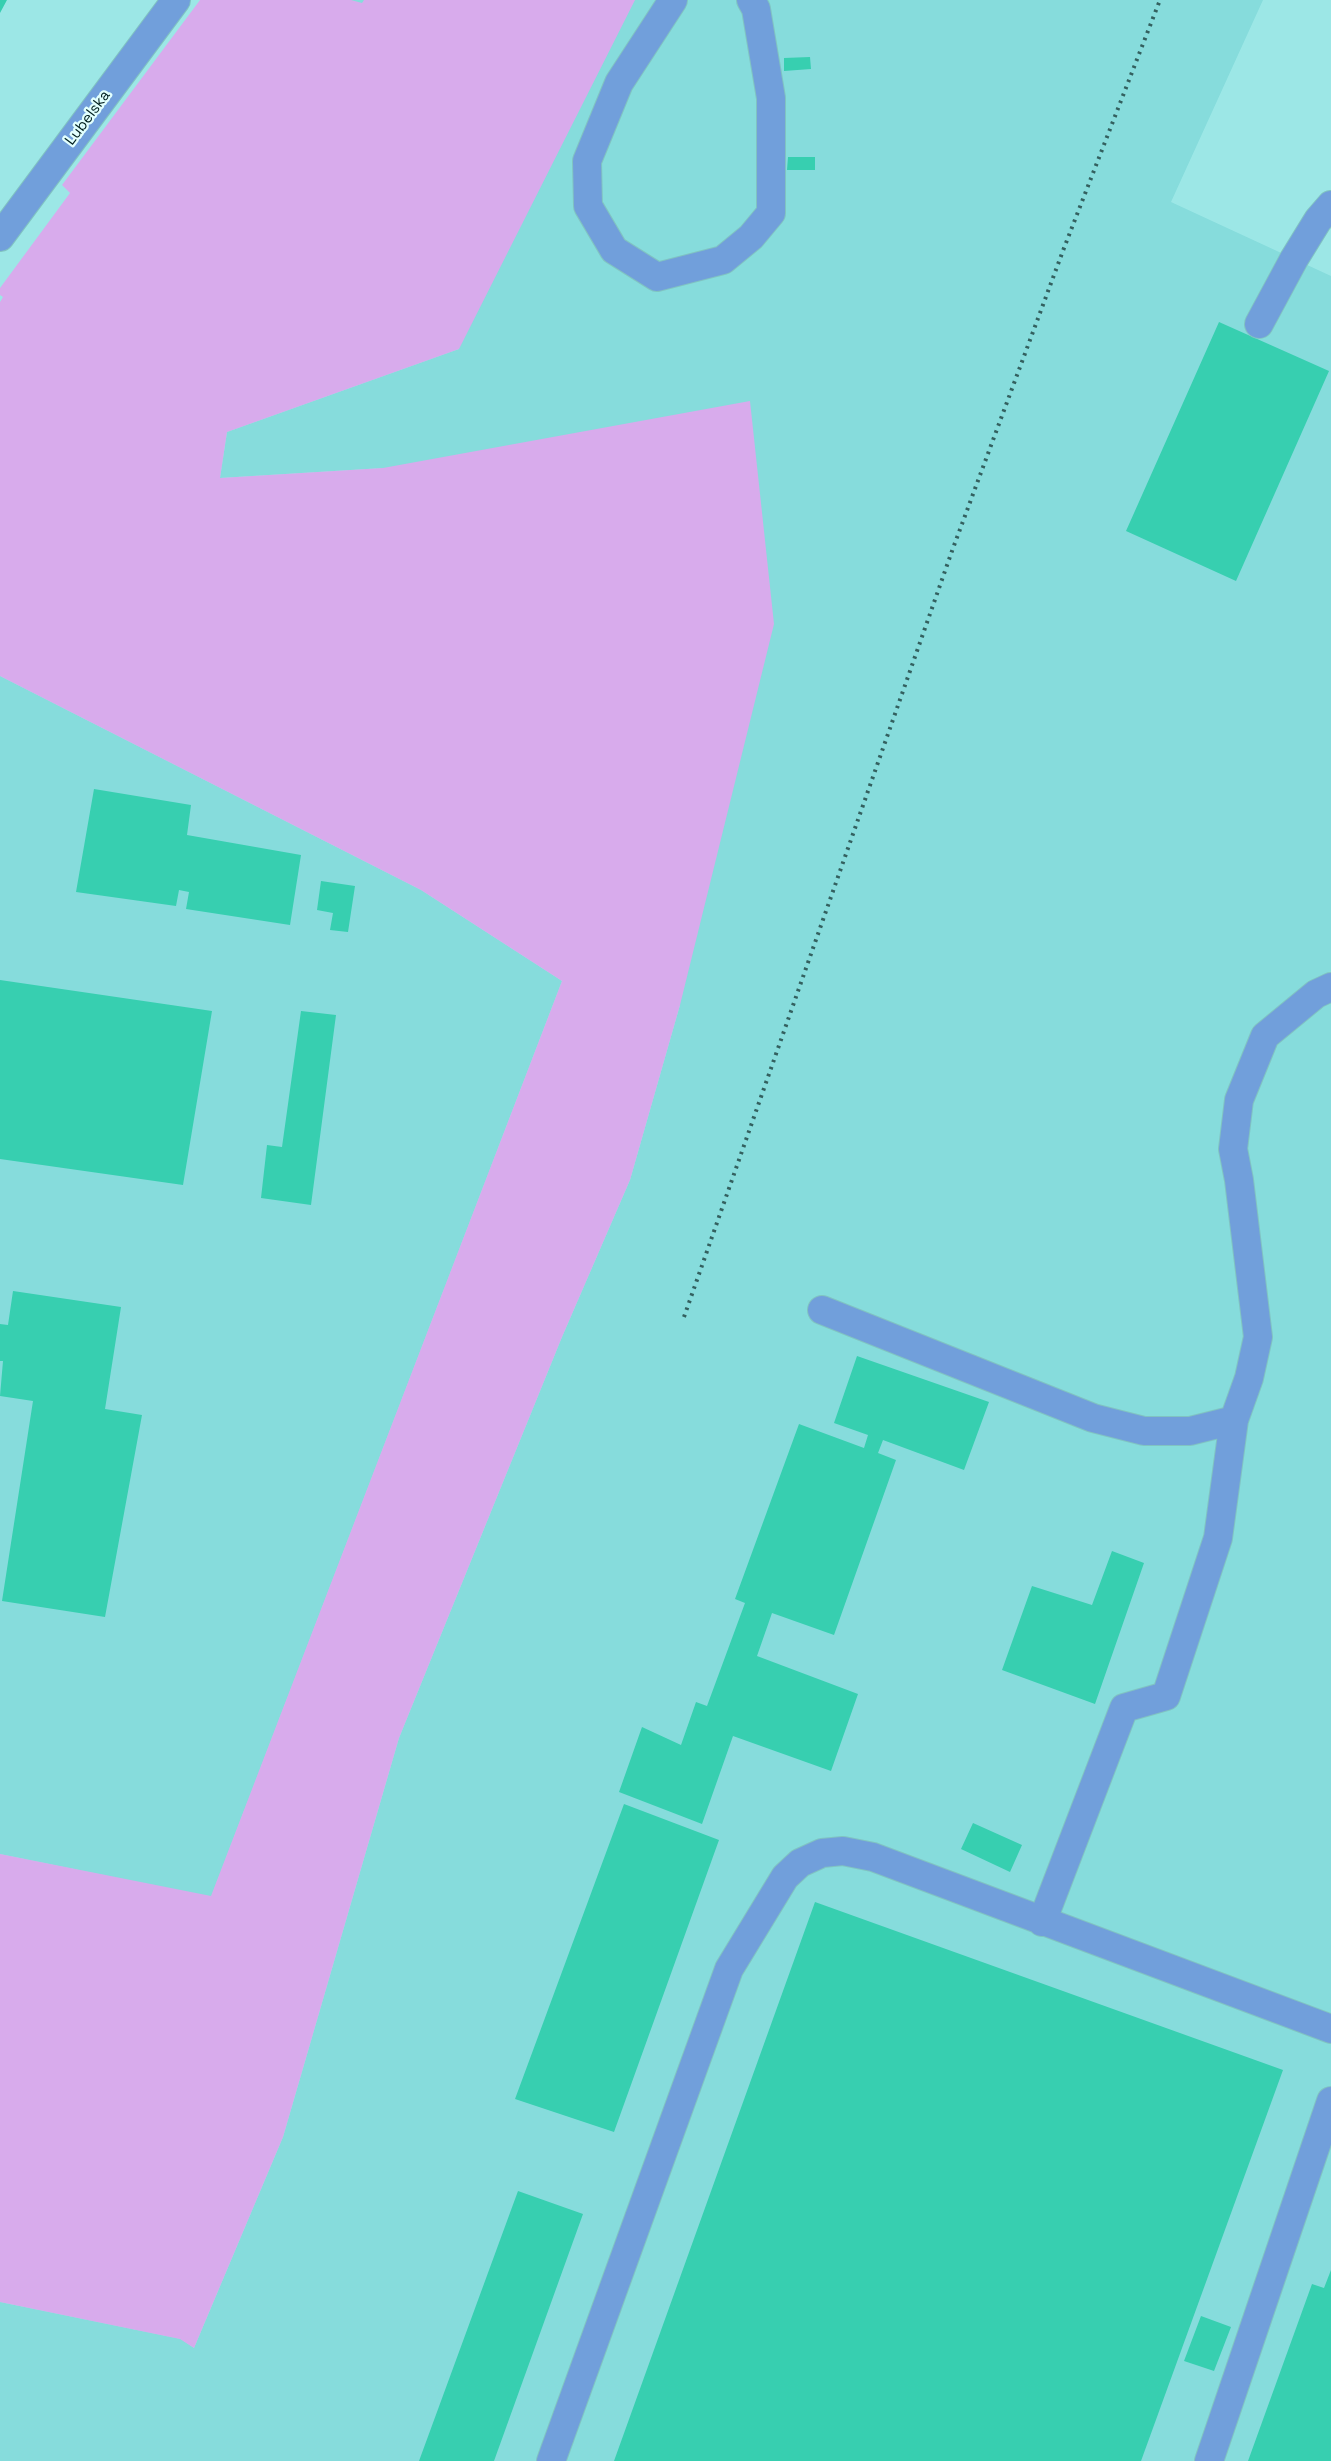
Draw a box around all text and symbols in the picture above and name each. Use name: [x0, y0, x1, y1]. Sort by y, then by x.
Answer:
street label: Lubelska: [62, 87, 114, 149]

